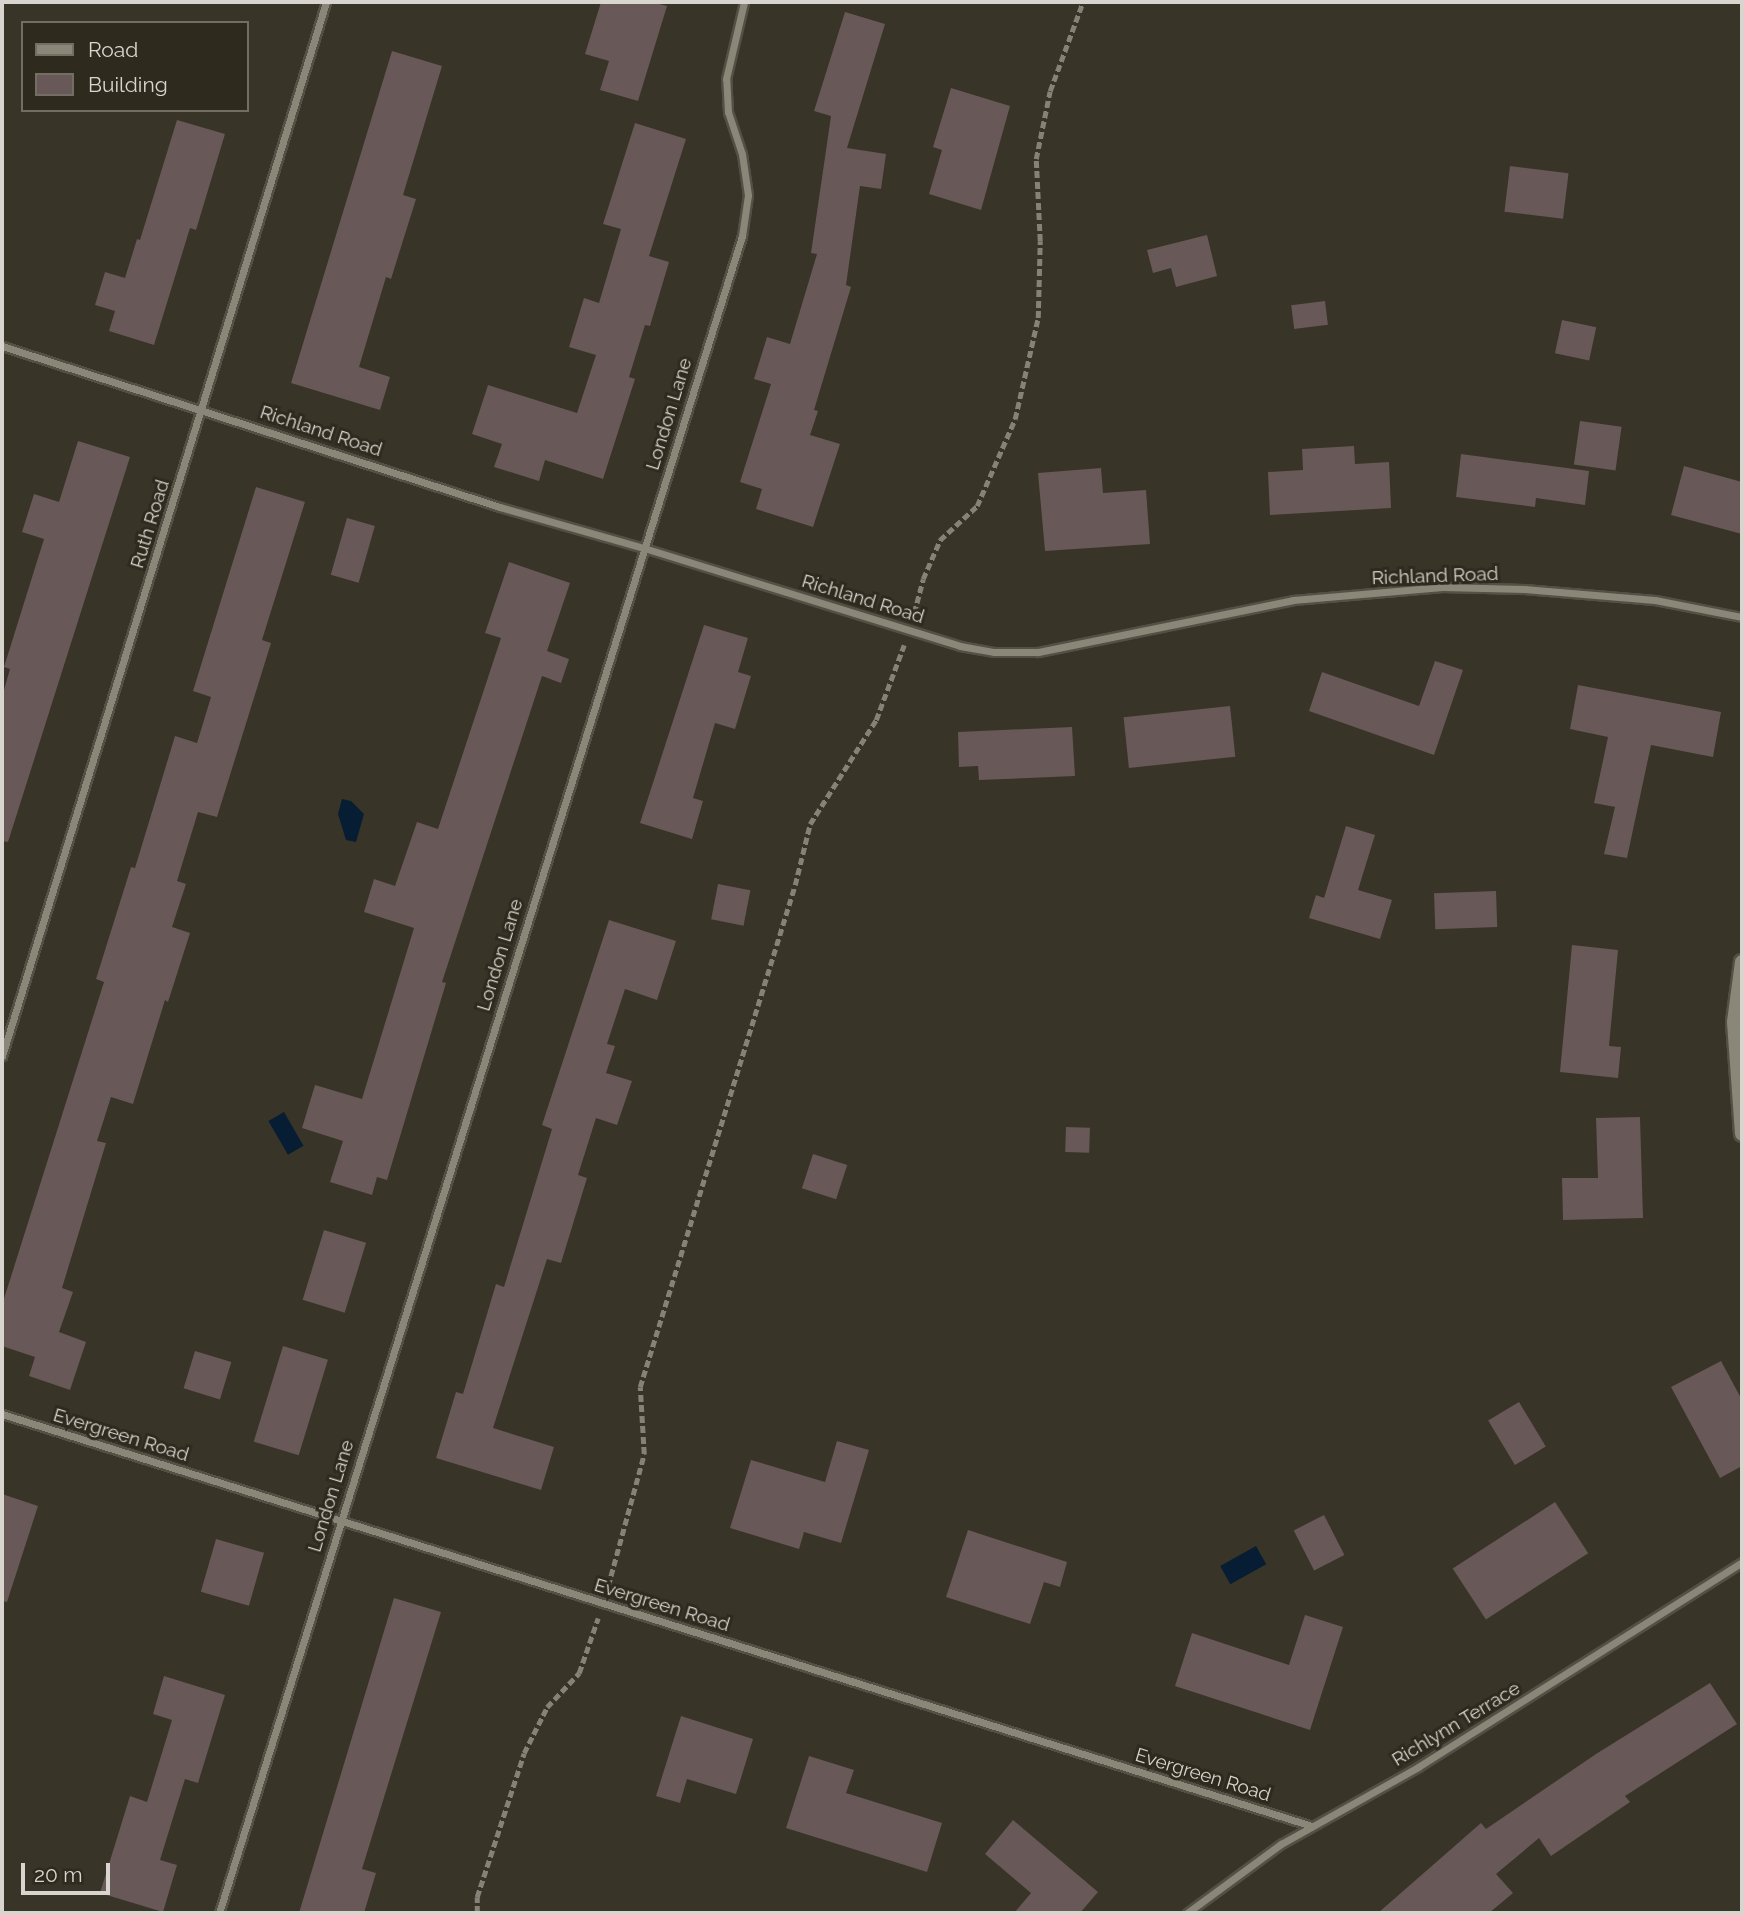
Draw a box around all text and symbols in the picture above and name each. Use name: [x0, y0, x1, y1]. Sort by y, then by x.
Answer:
legend: [21, 21, 248, 112]
text: Road: [88, 37, 138, 62]
text: Building: [88, 72, 168, 97]
street label: London Lane: [641, 355, 697, 473]
street label: Richland Road: [257, 401, 385, 461]
street label: Ruth Road: [126, 477, 174, 571]
street label: Richland Road: [1371, 562, 1499, 590]
street label: Richland Road: [799, 570, 927, 628]
street label: London Lane: [472, 896, 528, 1014]
street label: Evergreen Road: [51, 1404, 191, 1466]
street label: London Lane: [303, 1437, 359, 1555]
street label: Evergreen Road: [592, 1574, 732, 1636]
street label: Richlynn Terrace: [1388, 1677, 1524, 1771]
street label: Evergreen Road: [1133, 1744, 1273, 1806]
scale bar: [24, 1848, 114, 1892]
text: 20 m: [34, 1862, 82, 1887]

